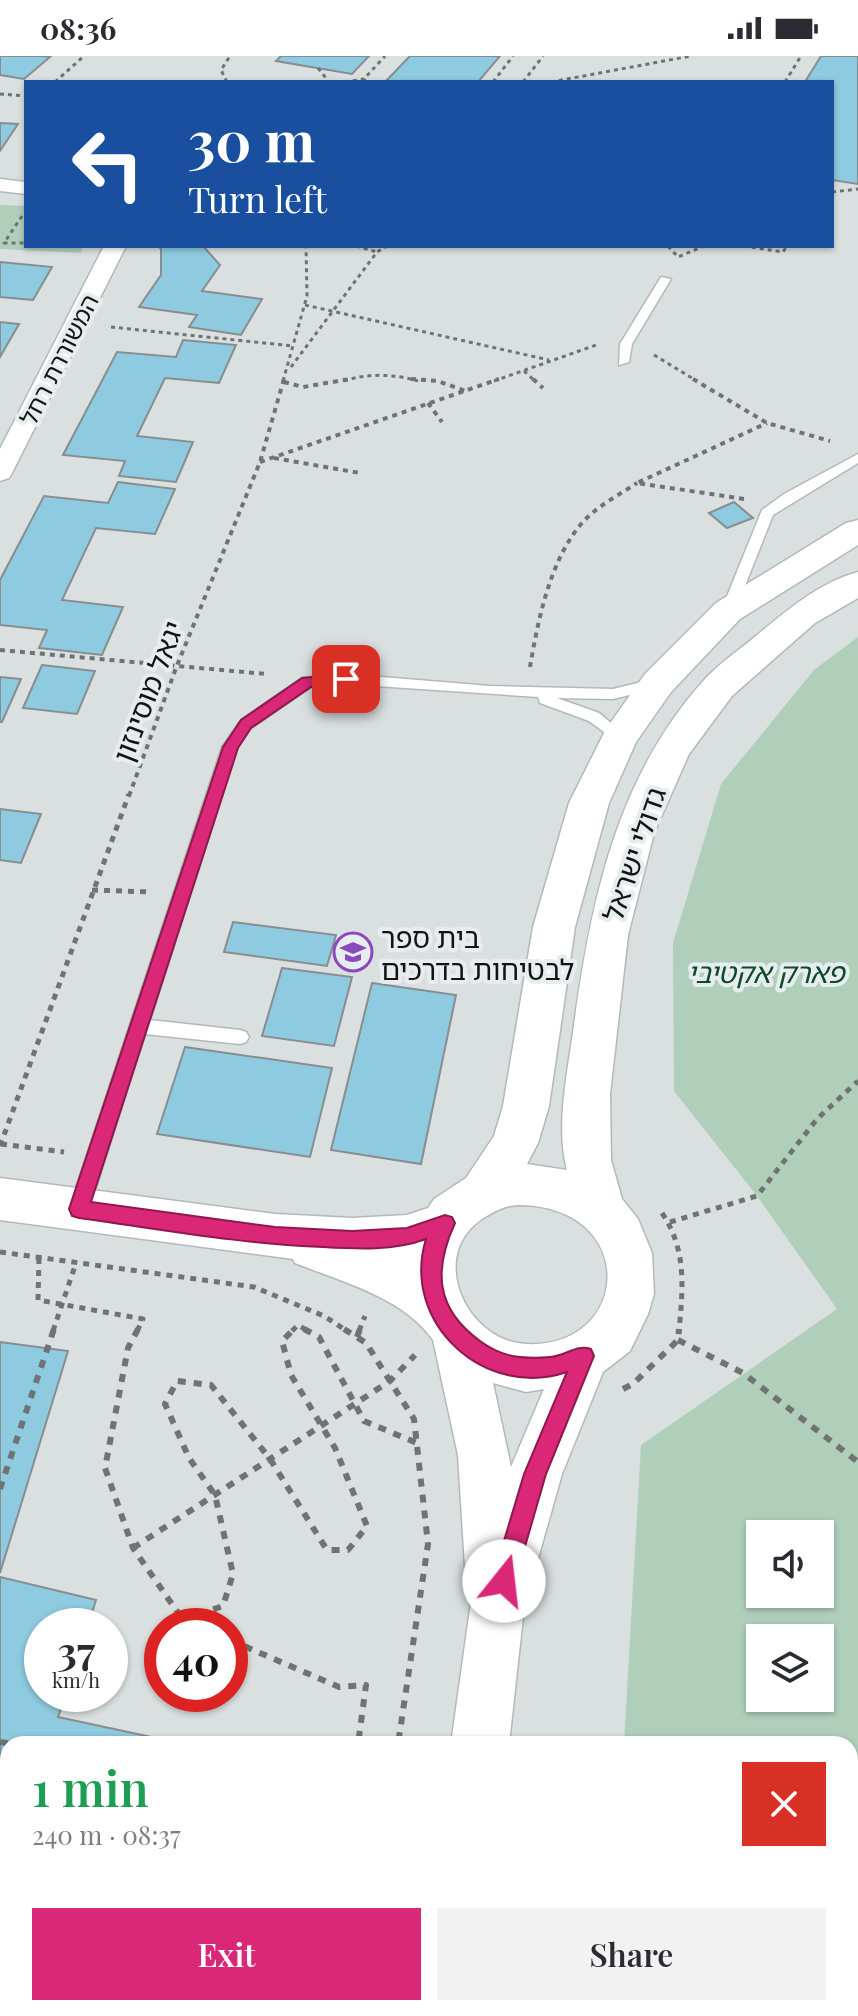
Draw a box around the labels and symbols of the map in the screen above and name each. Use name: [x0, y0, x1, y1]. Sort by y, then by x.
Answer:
street label: המשוררת רחל: [11, 288, 105, 430]
street label: יגאל מוסינזון: [103, 615, 191, 767]
pin: [312, 645, 380, 713]
street label: גדולי ישראל: [593, 782, 673, 926]
place label: בית ספר לבטיחות בדרכים: [381, 918, 574, 987]
school or university icon: בית ספר לבטיחות בדרכים: [332, 931, 374, 973]
park label: פארק אקטיבי: [687, 953, 847, 990]
position arrow: [462, 1539, 546, 1623]
speed limit sign: 40: [144, 1608, 248, 1712]

